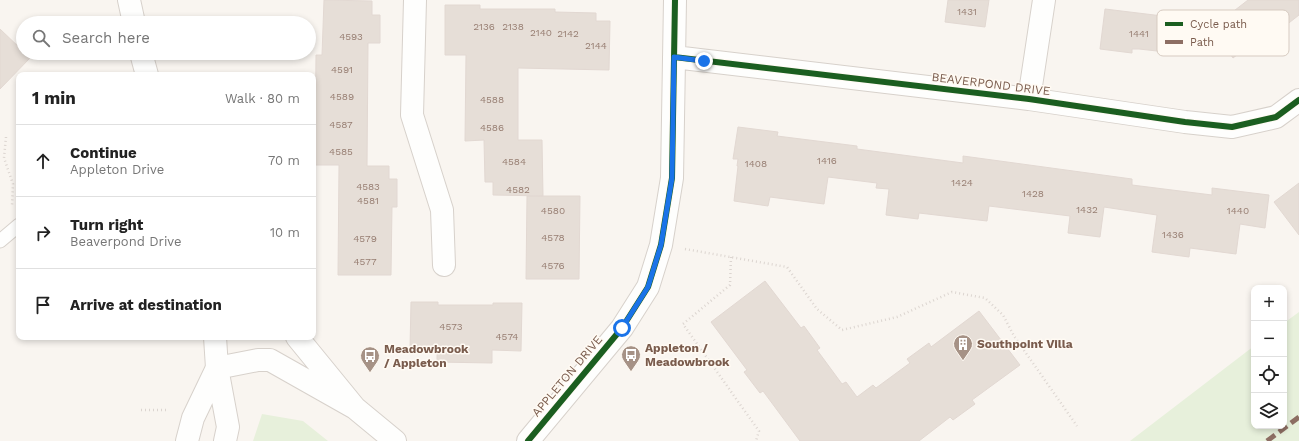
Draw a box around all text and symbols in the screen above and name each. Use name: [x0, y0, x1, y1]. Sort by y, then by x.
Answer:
house number: 1431: [957, 6, 977, 17]
legend: [1157, 10, 1289, 56]
search box: [16, 16, 316, 60]
text: Cycle path: [1190, 18, 1247, 31]
house number: 2136: [473, 21, 495, 32]
house number: 2138: [502, 21, 524, 32]
icon: search: [30, 27, 52, 49]
house number: 2140: [530, 27, 552, 38]
house number: 2142: [557, 28, 579, 39]
house number: 1441: [1129, 28, 1149, 39]
text: Search here: [62, 29, 150, 47]
house number: 4593: [339, 31, 363, 42]
text: Path: [1190, 36, 1214, 49]
house number: 2144: [585, 40, 607, 51]
route end: [695, 52, 713, 70]
house number: 4591: [331, 64, 353, 75]
street label: BEAVERPOND DRIVE: [931, 70, 1052, 98]
text: 1 min: [32, 88, 76, 108]
text: Walk · 80 m: [225, 91, 300, 106]
house number: 4589: [330, 91, 354, 102]
house number: 4588: [480, 94, 504, 105]
house number: 4587: [329, 119, 353, 130]
house number: 4586: [480, 122, 504, 133]
text: Continue: [70, 144, 137, 162]
house number: 4585: [329, 146, 353, 157]
icon: ahead: [32, 150, 54, 172]
text: 70 m: [268, 153, 300, 168]
house number: 1416: [817, 155, 837, 166]
house number: 4584: [502, 156, 526, 167]
house number: 1408: [745, 158, 767, 169]
text: Appleton Drive: [70, 162, 164, 177]
house number: 1424: [951, 177, 973, 188]
house number: 4583: [356, 181, 380, 192]
house number: 4582: [506, 184, 530, 195]
house number: 1428: [1022, 188, 1044, 199]
house number: 4581: [357, 195, 379, 206]
house number: 1432: [1076, 204, 1098, 215]
house number: 4580: [541, 205, 565, 216]
house number: 1440: [1227, 205, 1249, 216]
text: Turn right: [70, 216, 143, 234]
icon: right: [32, 222, 54, 244]
text: 10 m: [270, 225, 300, 240]
house number: 1436: [1162, 229, 1184, 240]
house number: 4578: [541, 232, 565, 243]
house number: 4579: [353, 233, 377, 244]
text: Beaverpond Drive: [70, 234, 182, 249]
house number: 4577: [353, 256, 377, 267]
house number: 4576: [541, 260, 565, 271]
map controls: [1251, 285, 1287, 429]
button: +: [1251, 285, 1287, 321]
icon: arrive: [32, 294, 54, 316]
text: Arrive at destination: [70, 296, 222, 314]
route start: [613, 319, 631, 337]
house number: 4573: [439, 321, 463, 332]
button: −: [1251, 321, 1287, 357]
house number: 4574: [496, 331, 518, 342]
street label: APPLETON DRIVE: [529, 332, 605, 420]
building icon: Southpoint Villa: [952, 333, 974, 361]
place label: Southpoint Villa: [977, 337, 1073, 351]
place label: Appleton / Meadowbrook: [645, 341, 730, 369]
place label: Meadowbrook / Appleton: [384, 342, 469, 370]
bus stop icon: Appleton / Meadowbrook: [620, 344, 642, 372]
bus stop icon: Meadowbrook / Appleton: [359, 345, 381, 373]
button: locate: [1251, 357, 1287, 393]
button: layers: [1251, 393, 1287, 429]

